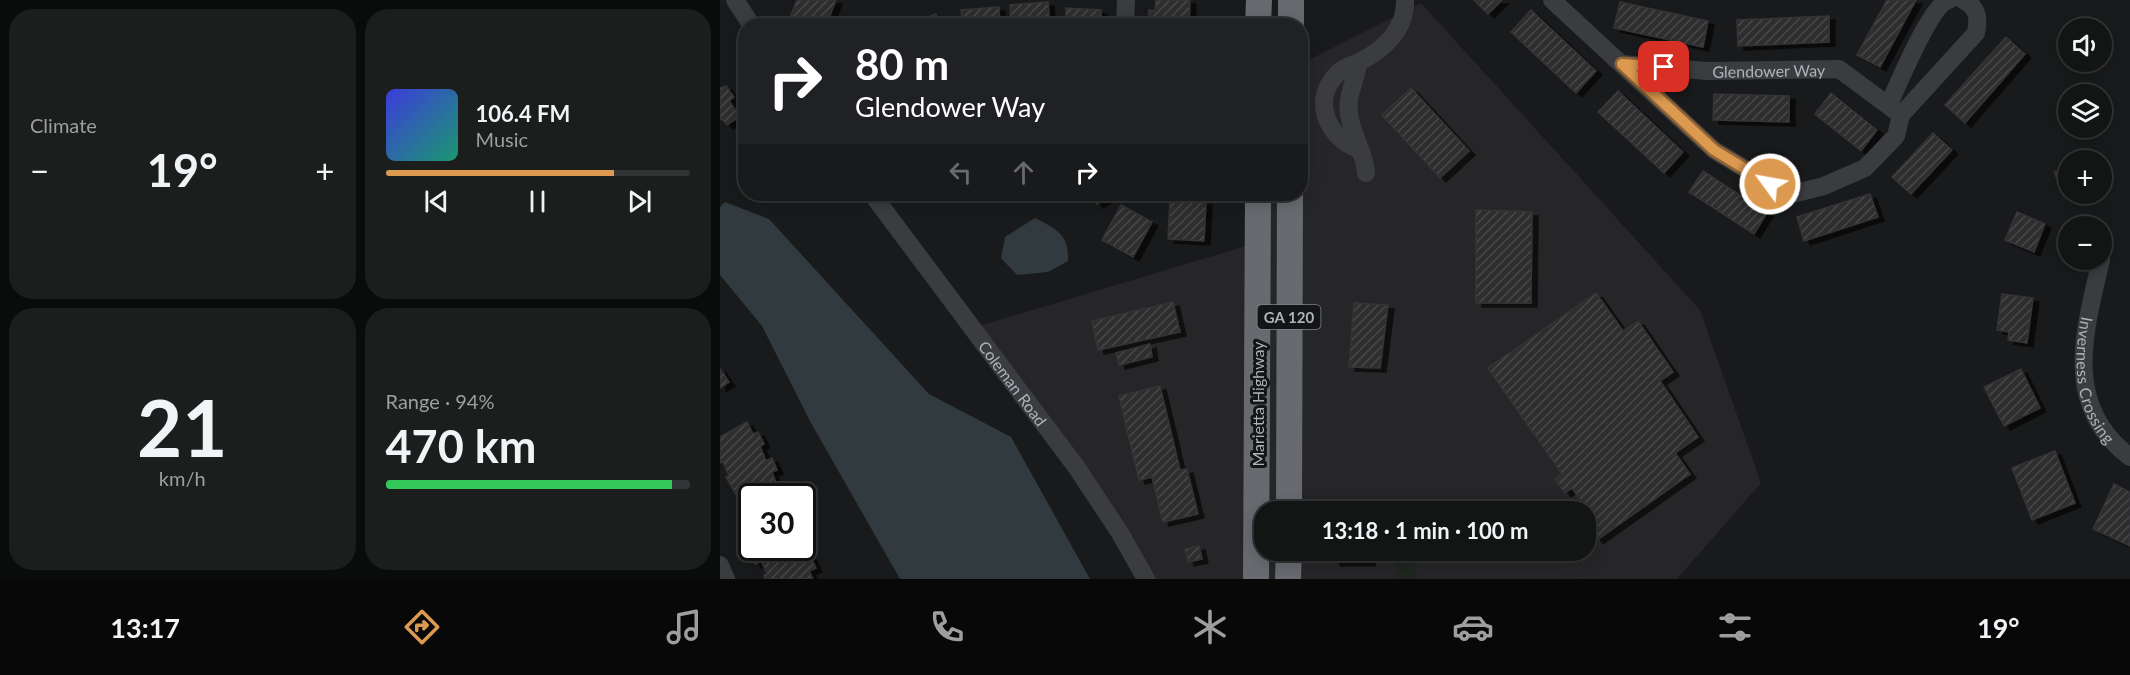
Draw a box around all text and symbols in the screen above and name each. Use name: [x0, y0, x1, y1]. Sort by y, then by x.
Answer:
map controls: [2058, 18, 2112, 270]
button: sound: [2058, 18, 2112, 72]
text: 80 m: [855, 39, 949, 89]
pin: [1638, 41, 1689, 92]
icon: right: [756, 42, 834, 120]
icon: arrive: [1647, 50, 1680, 83]
street label: Glendower Way: [1712, 60, 1826, 80]
button: layers: [2058, 84, 2112, 138]
text: Glendower Way: [855, 90, 1045, 123]
text: 106.4 FM: [476, 100, 570, 127]
text: Climate: [30, 113, 97, 137]
text: Music: [476, 127, 528, 151]
text: 19°: [147, 143, 218, 197]
text: −: [30, 150, 49, 190]
text: +: [315, 150, 335, 190]
button: +: [2058, 150, 2112, 204]
position arrow: [1738, 152, 1802, 216]
icon: left: [944, 156, 977, 189]
icon: ahead: [1007, 156, 1040, 189]
icon: right: [1070, 156, 1103, 189]
icon: previous: [420, 185, 453, 218]
icon: pause: [521, 185, 554, 218]
icon: next: [623, 185, 656, 218]
button: −: [2058, 216, 2112, 270]
road number: GA 120: [1258, 305, 1320, 329]
street label: Inverness Crossing: [2074, 315, 2119, 447]
street label: Coleman Road: [975, 337, 1051, 429]
street label: Marietta Highway: [1248, 341, 1267, 467]
text: 21: [137, 380, 227, 474]
text: Range · 94%: [386, 389, 494, 413]
text: 470 km: [386, 419, 536, 473]
text: km/h: [159, 466, 206, 490]
speed limit sign: 30: [738, 483, 816, 561]
text: 13:18 · 1 min · 100 m: [1322, 517, 1528, 544]
icon: directions: [401, 606, 443, 648]
icon: music: [663, 606, 705, 648]
icon: phone: [926, 606, 968, 648]
icon: climate: [1189, 606, 1231, 648]
icon: car: [1452, 606, 1494, 648]
icon: filters: [1714, 606, 1756, 648]
text: 13:17: [110, 611, 180, 644]
text: 19°: [1977, 611, 2020, 644]

